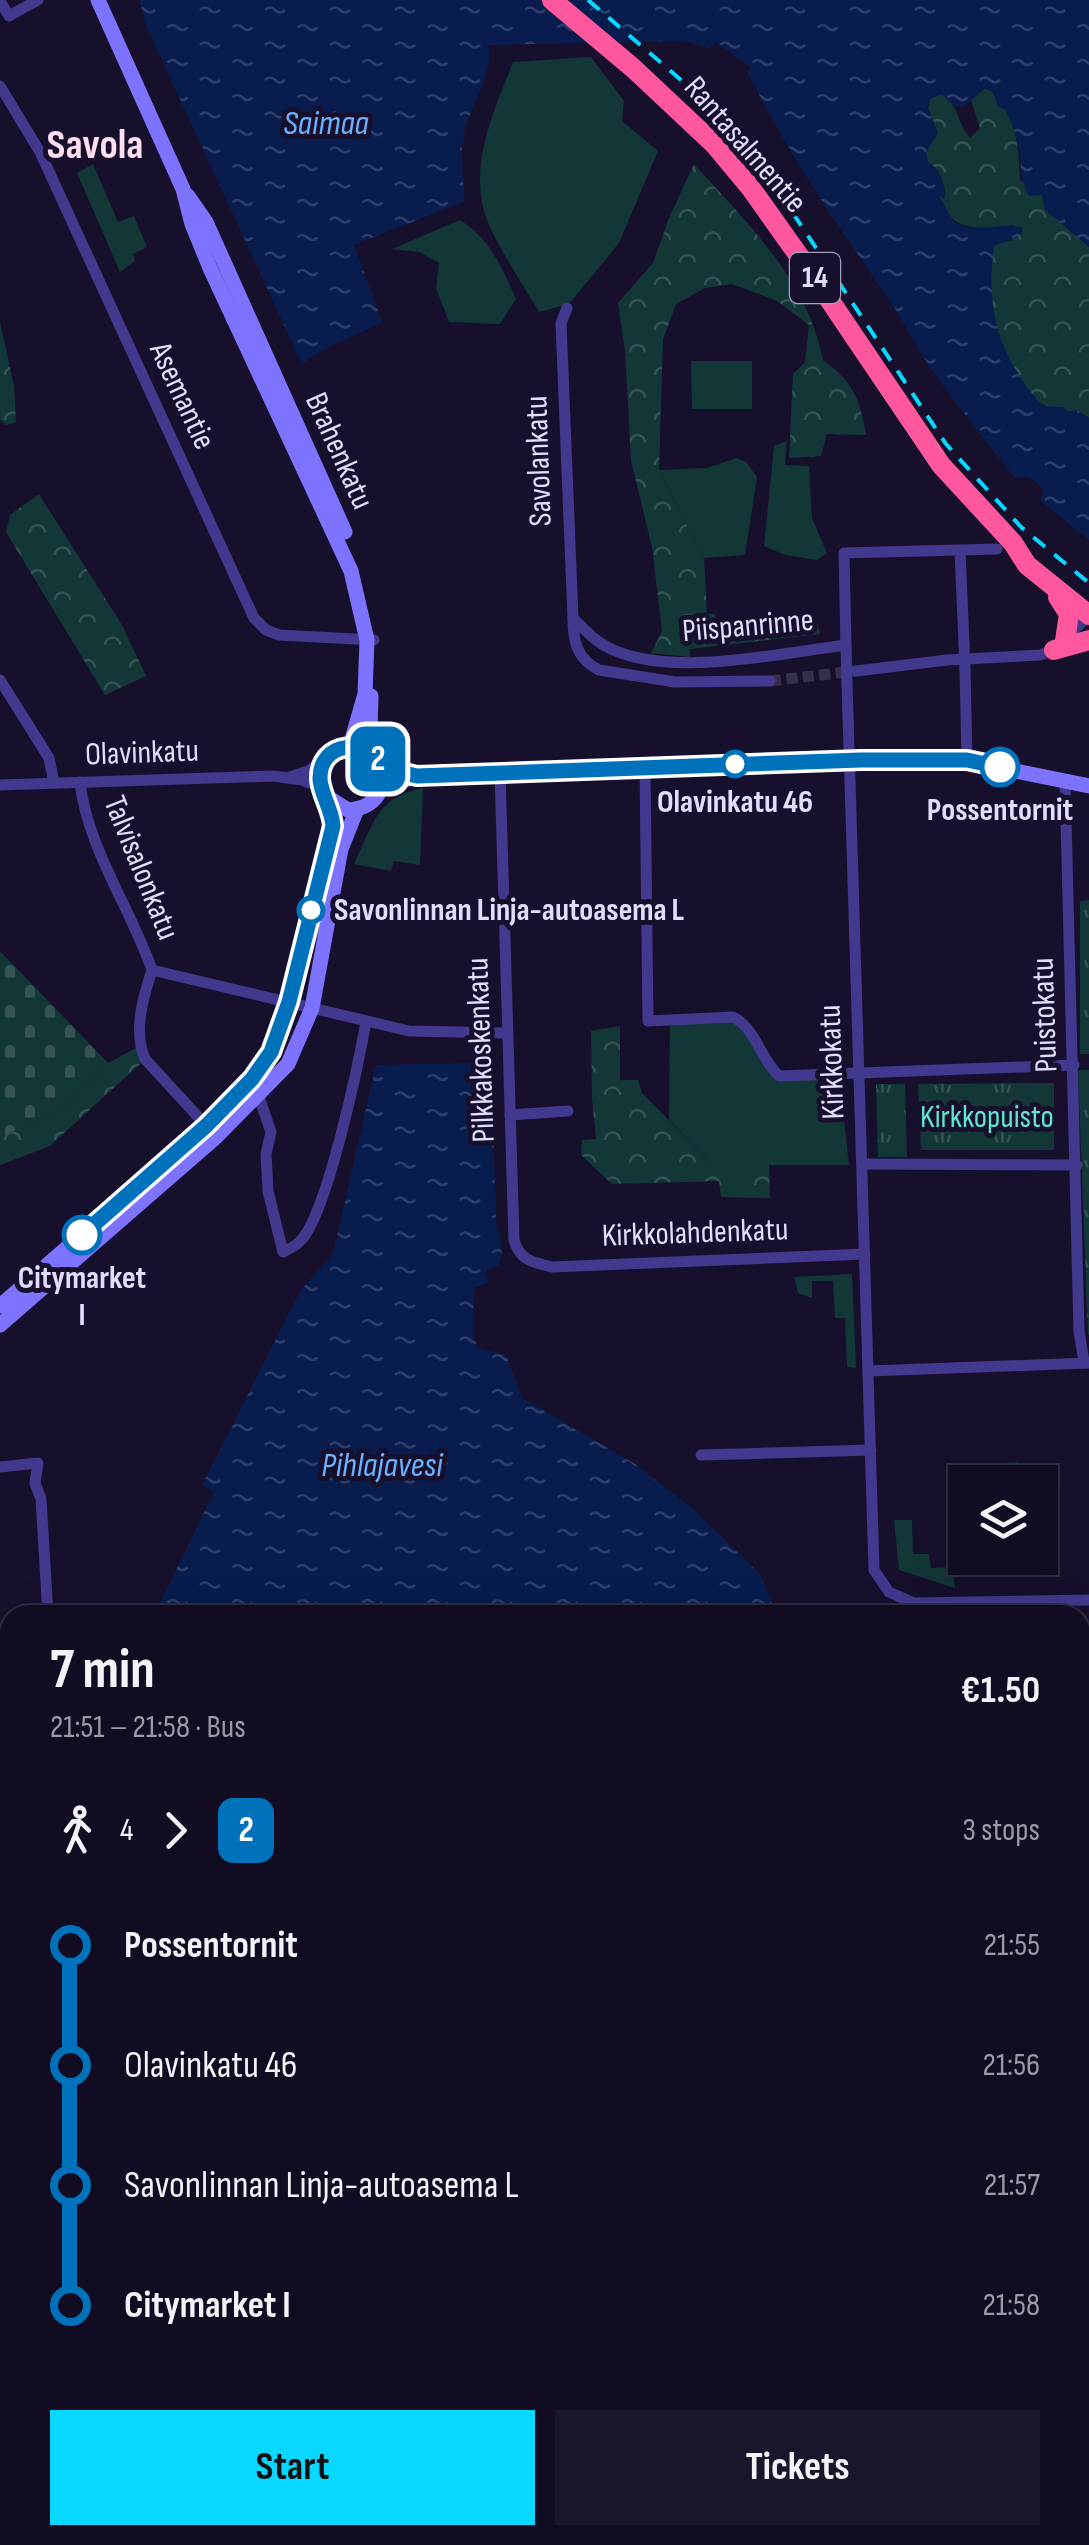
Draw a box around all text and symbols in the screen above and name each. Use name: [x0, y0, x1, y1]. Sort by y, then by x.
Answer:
street label: Rantasalmentie: [675, 69, 815, 221]
water label: Saimaa: [283, 102, 369, 145]
district label: Savola: [46, 120, 144, 171]
road number: 14: [790, 253, 840, 303]
street label: Asemantie: [140, 335, 224, 456]
street label: Brahenkatu: [296, 387, 382, 515]
street label: Savolankatu: [517, 395, 561, 527]
street label: Piispanrinne: [681, 601, 815, 651]
line badge: 2: [346, 726, 410, 792]
street label: Olavinkatu: [85, 732, 199, 774]
text: 2: [370, 738, 386, 781]
marker: Possentornit: [981, 748, 1019, 786]
marker: Olavinkatu 46: [722, 751, 748, 777]
place label: Olavinkatu 46: [657, 783, 813, 822]
street label: Talvisalonkatu: [94, 790, 188, 946]
place label: Possentornit: [927, 791, 1073, 830]
place label: Savonlinnan Linja-autoasema L: [334, 891, 685, 930]
marker: Savonlinnan Linja-autoasema L: [298, 897, 324, 923]
street label: Pilkkakoskenkatu: [458, 957, 504, 1143]
street label: Puistokatu: [1024, 957, 1066, 1073]
street label: Kirkkokatu: [811, 1004, 853, 1120]
park label: Kirkkopuisto: [920, 1098, 1054, 1137]
street label: Kirkkolahdenkatu: [601, 1210, 789, 1256]
marker: Citymarket I: [63, 1216, 101, 1254]
place label: Citymarket I: [18, 1259, 146, 1335]
water label: Pihlajavesi: [321, 1444, 444, 1487]
map controls: [948, 1465, 1058, 1575]
button: layers: [948, 1465, 1058, 1575]
text: 7 min: [50, 1637, 155, 1704]
text: €1.50: [961, 1668, 1040, 1713]
text: 21:51 – 21:58 · Bus: [50, 1708, 246, 1747]
icon: walk: [50, 1803, 105, 1858]
icon: forward: [148, 1803, 203, 1858]
text: 2: [238, 1809, 254, 1852]
text: 4: [120, 1811, 133, 1850]
text: 3 stops: [962, 1811, 1040, 1850]
text: Possentornit: [124, 1923, 298, 1968]
text: 21:55: [984, 1926, 1040, 1965]
text: Olavinkatu 46: [124, 2043, 297, 2088]
text: 21:56: [983, 2046, 1040, 2085]
text: Savonlinnan Linja-autoasema L: [124, 2163, 518, 2208]
text: 21:57: [984, 2166, 1040, 2205]
text: Citymarket I: [124, 2283, 291, 2328]
text: 21:58: [983, 2286, 1040, 2325]
button: Start: [50, 2410, 535, 2525]
button: Tickets: [555, 2410, 1040, 2525]

